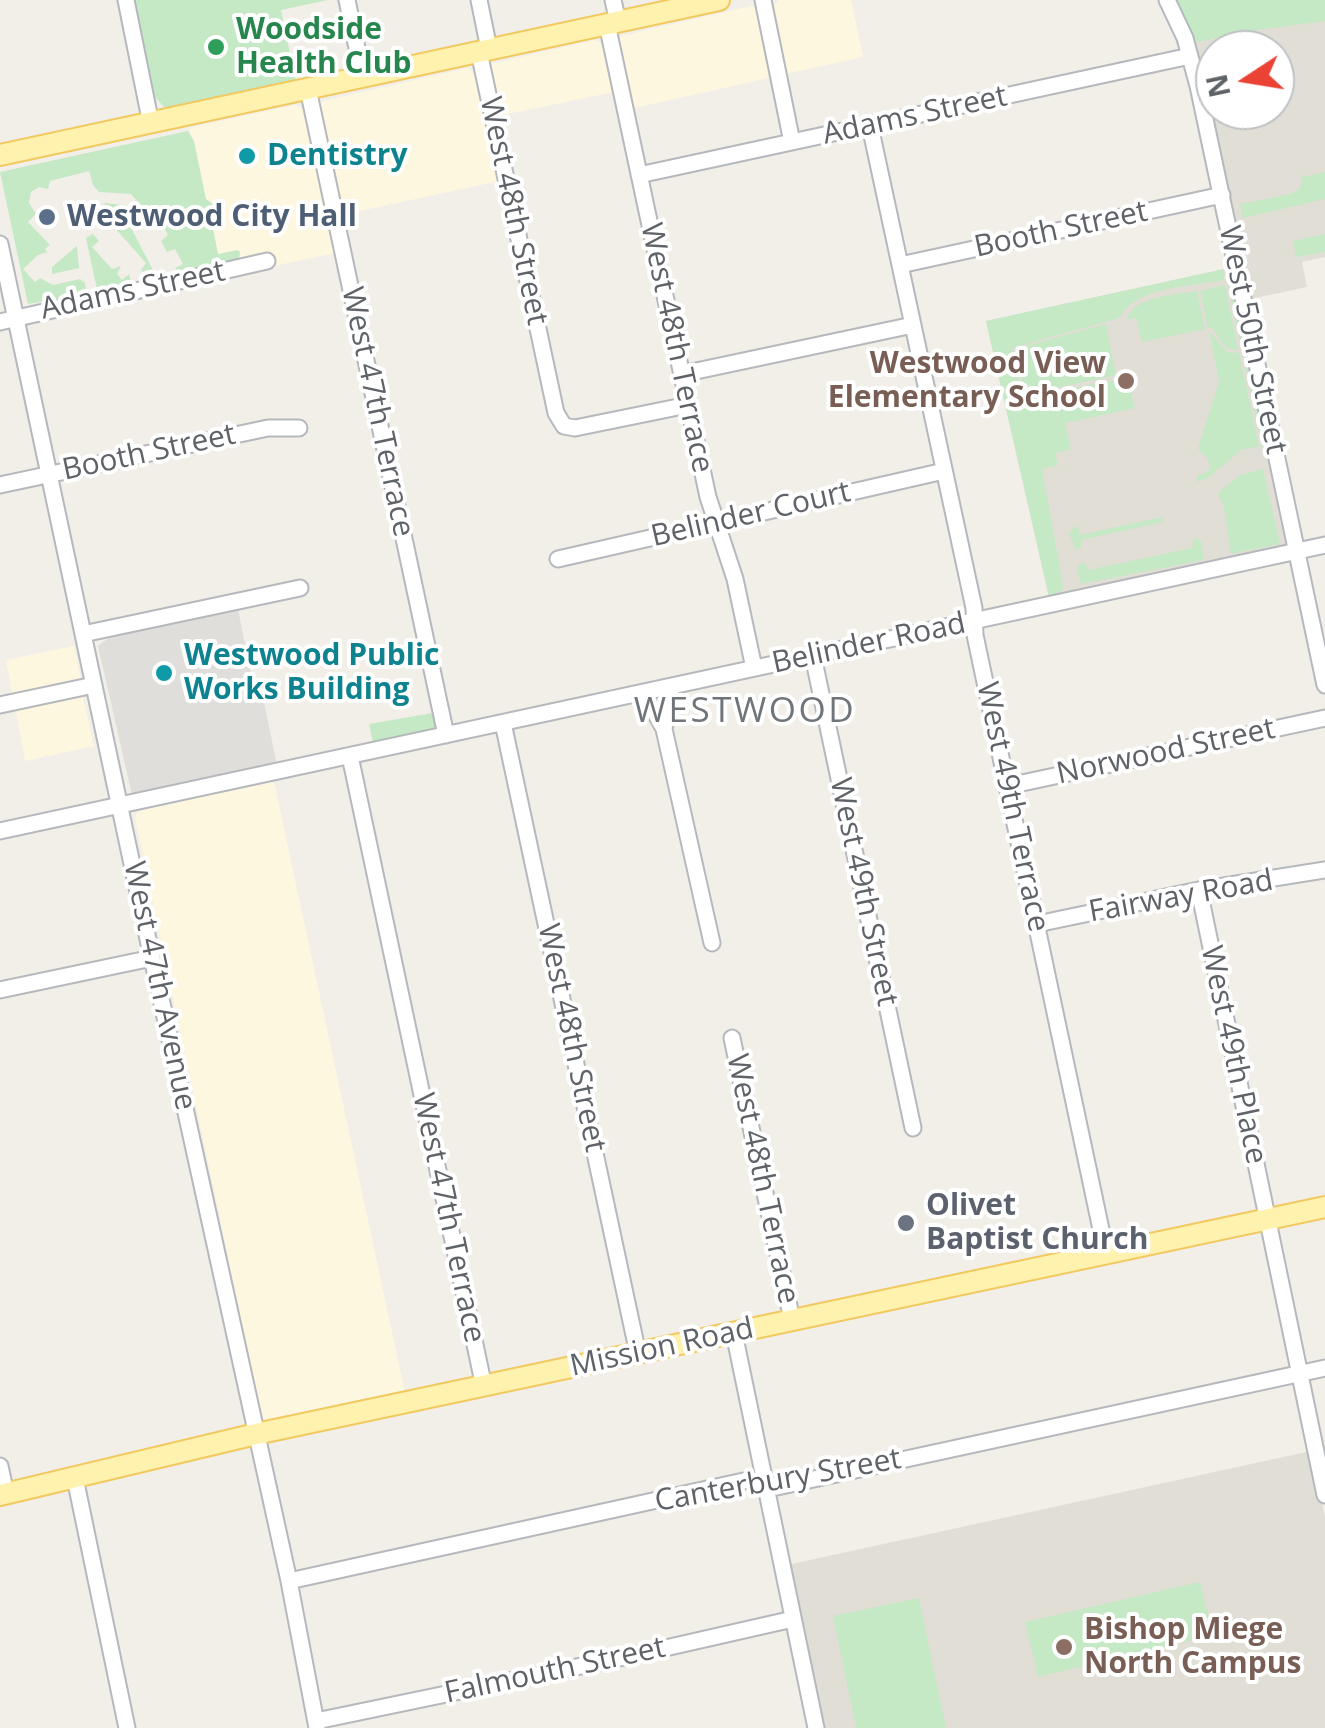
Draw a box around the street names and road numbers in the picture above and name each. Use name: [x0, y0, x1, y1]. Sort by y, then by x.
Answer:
street label: Adams Street: [819, 79, 1011, 153]
street label: West 48th Street: [471, 94, 555, 328]
street label: Booth Street: [971, 194, 1151, 266]
street label: West 48th Terrace: [632, 220, 720, 476]
street label: West 50th Street: [1210, 223, 1294, 457]
street label: Adams Street: [37, 254, 229, 328]
street label: West 47th Terrace: [333, 284, 421, 540]
street label: Booth Street: [59, 417, 239, 489]
street label: Belinder Court: [648, 475, 854, 555]
street label: Belinder Road: [769, 606, 969, 682]
street label: West 49th Terrace: [968, 679, 1056, 935]
street label: Norwood Street: [1054, 711, 1278, 793]
street label: West 49th Street: [821, 775, 905, 1009]
street label: West 47th Avenue: [115, 859, 203, 1113]
street label: Fairway Road: [1086, 863, 1276, 931]
street label: West 48th Street: [529, 921, 613, 1155]
street label: West 49th Place: [1192, 943, 1274, 1167]
street label: West 48th Terrace: [718, 1051, 806, 1307]
street label: West 47th Terrace: [404, 1090, 492, 1346]
street label: Mission Road: [567, 1311, 757, 1385]
street label: Canterbury Street: [652, 1442, 904, 1520]
street label: Falmouth Street: [441, 1630, 669, 1712]

